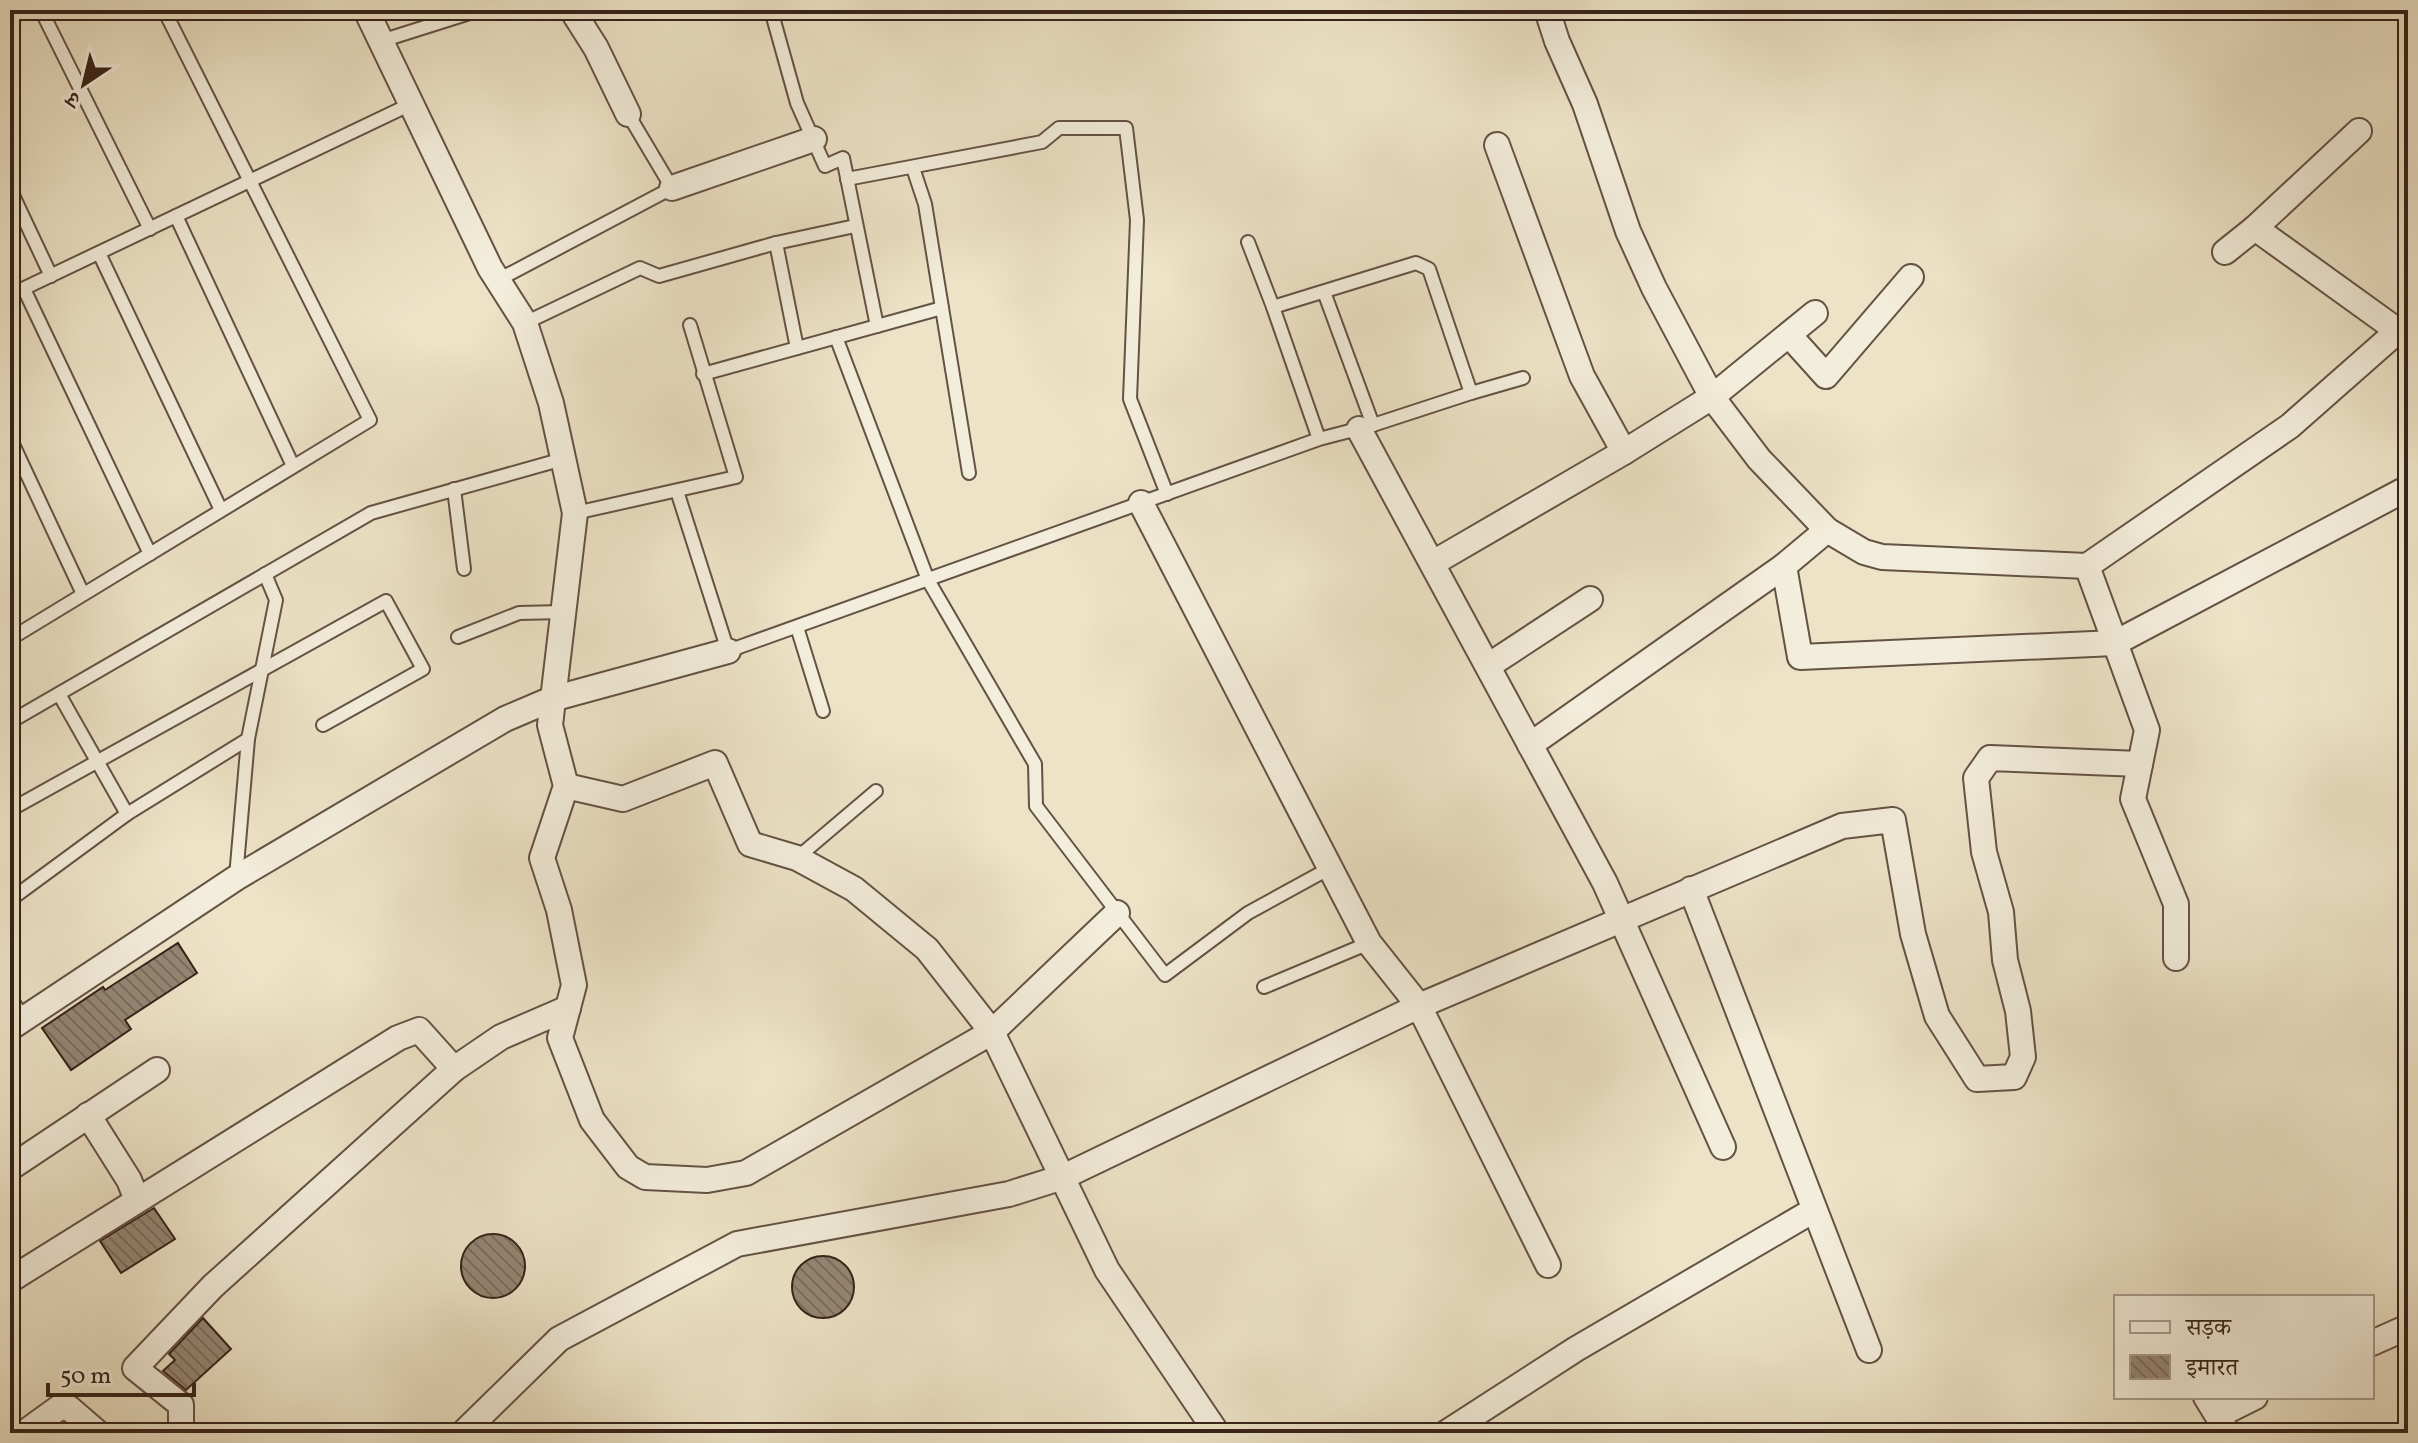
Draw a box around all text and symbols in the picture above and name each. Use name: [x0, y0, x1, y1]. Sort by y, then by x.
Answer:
north arrow: [44, 44, 124, 124]
text: उ: [59, 81, 89, 115]
legend: [2114, 1295, 2374, 1399]
text: सड़क: [2185, 1312, 2233, 1346]
scale bar: [48, 1347, 194, 1397]
text: इमारत: [2185, 1352, 2239, 1386]
text: 50 m: [60, 1360, 112, 1394]

